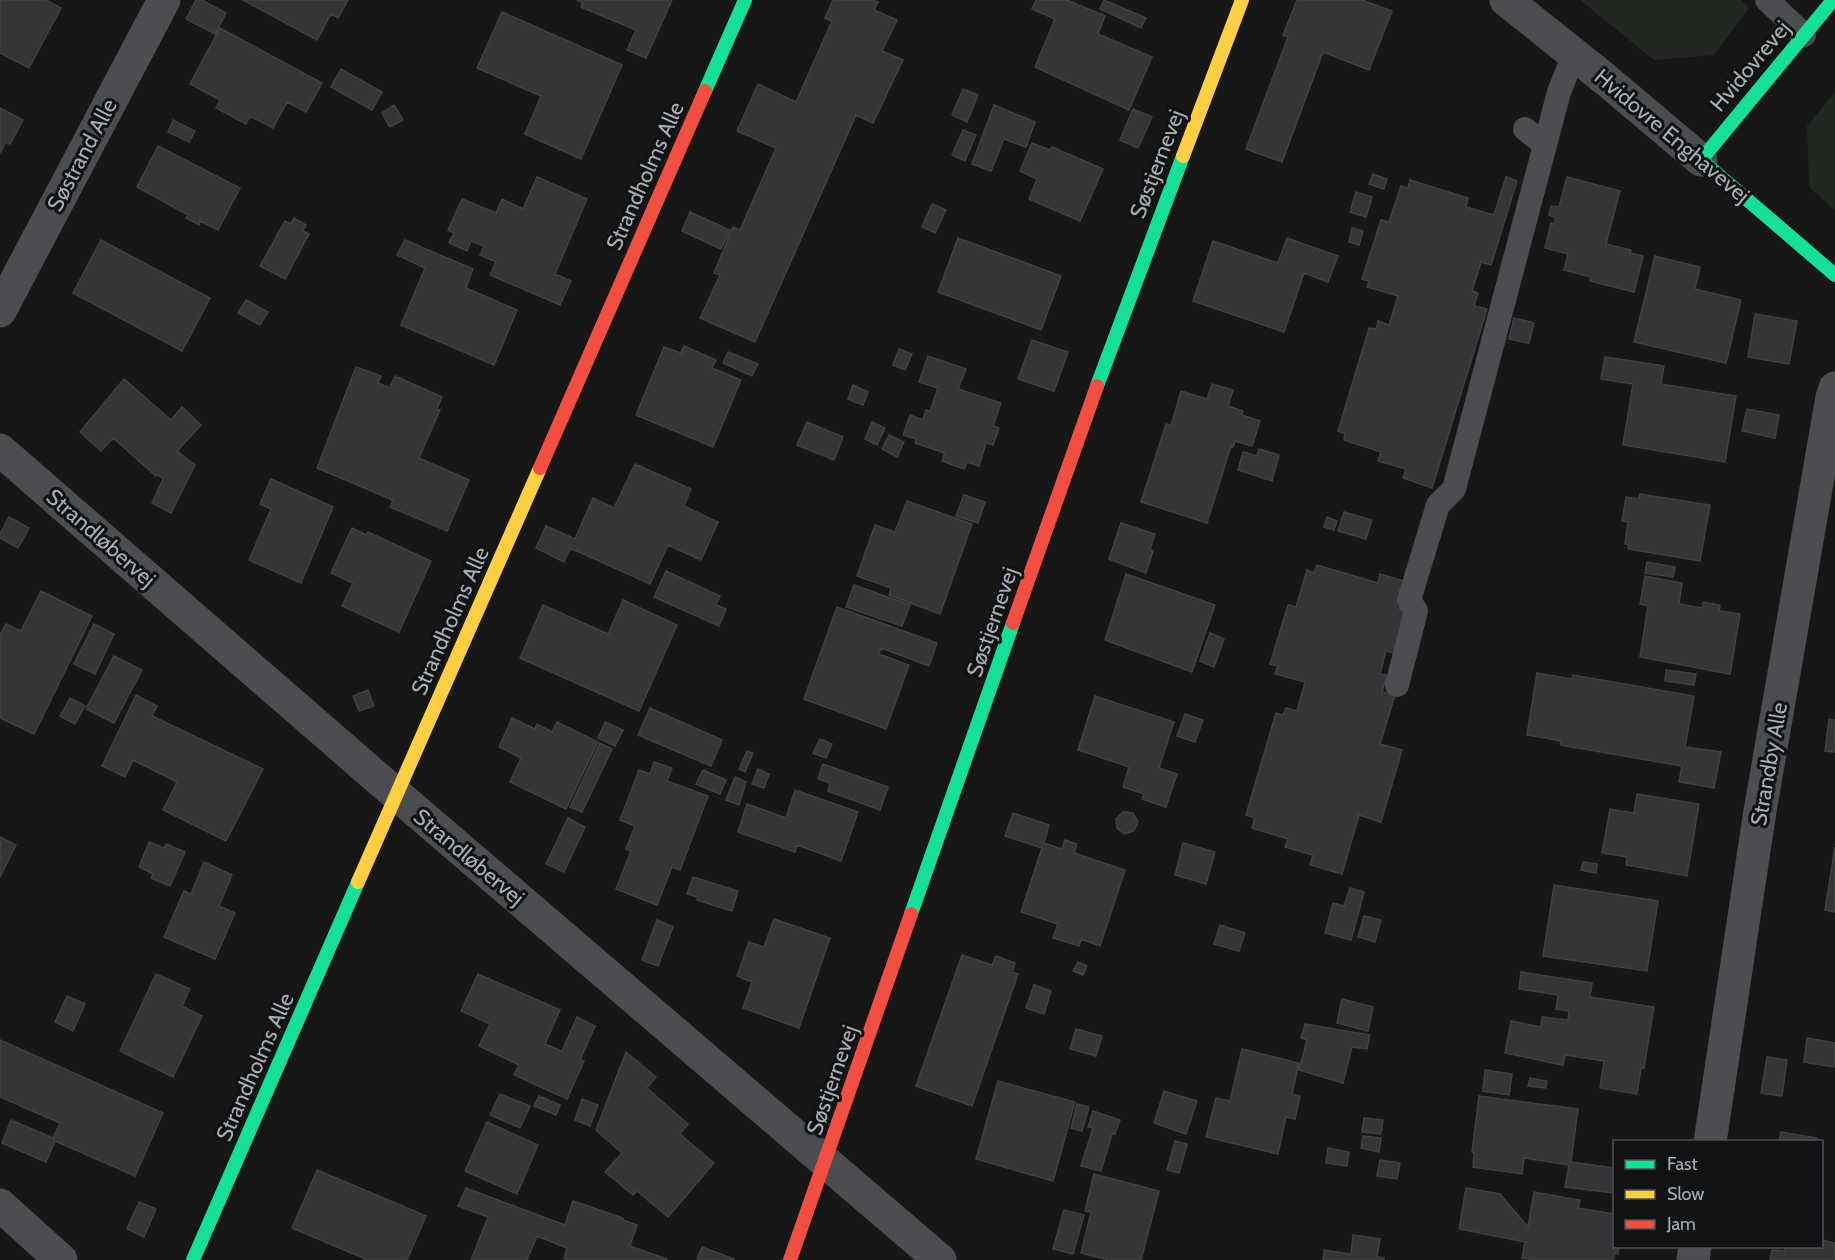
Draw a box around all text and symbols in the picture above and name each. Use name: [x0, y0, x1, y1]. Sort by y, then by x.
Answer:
street label: Hvidovrevej: [1704, 15, 1796, 117]
street label: Hvidovre Enghavevej: [1589, 63, 1755, 209]
street label: Søstrand Alle: [41, 94, 123, 216]
street label: Strandholms Alle: [600, 98, 690, 254]
street label: Søstjernevej: [1124, 106, 1190, 222]
street label: Strandløbervej: [41, 483, 161, 593]
street label: Strandholms Alle: [405, 543, 495, 699]
street label: Søstjernevej: [961, 564, 1023, 680]
street label: Strandby Alle: [1745, 700, 1793, 828]
street label: Strandløbervej: [408, 803, 530, 911]
street label: Strandholms Alle: [210, 989, 300, 1145]
street label: Søstjernevej: [801, 1022, 863, 1138]
legend: [1613, 1140, 1823, 1248]
text: Fast: [1667, 1153, 1698, 1175]
text: Slow: [1667, 1183, 1704, 1205]
text: Jam: [1666, 1213, 1696, 1235]

